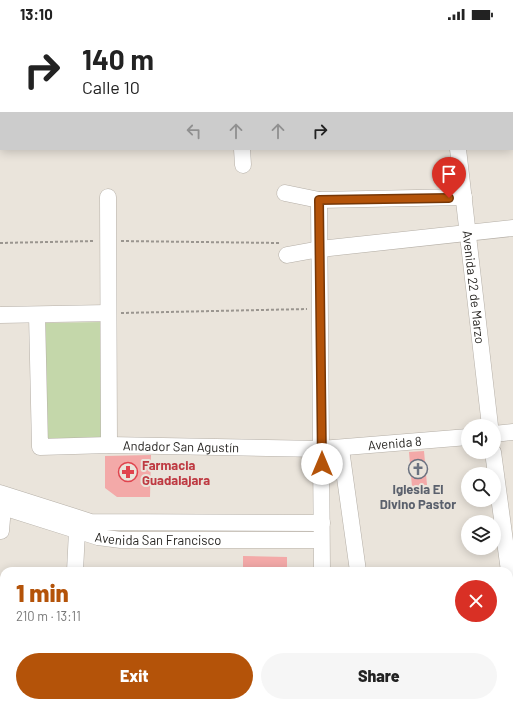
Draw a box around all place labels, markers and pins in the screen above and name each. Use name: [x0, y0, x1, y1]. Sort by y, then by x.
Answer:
pin: [432, 157, 466, 198]
place label: Farmacia Guadalajara: [142, 457, 210, 488]
church icon: Iglesia El Divino Pastor: [407, 458, 429, 480]
pharmacy icon: Farmacia Guadalajara: [117, 461, 139, 483]
place label: Iglesia El Divino Pastor: [380, 481, 456, 512]

